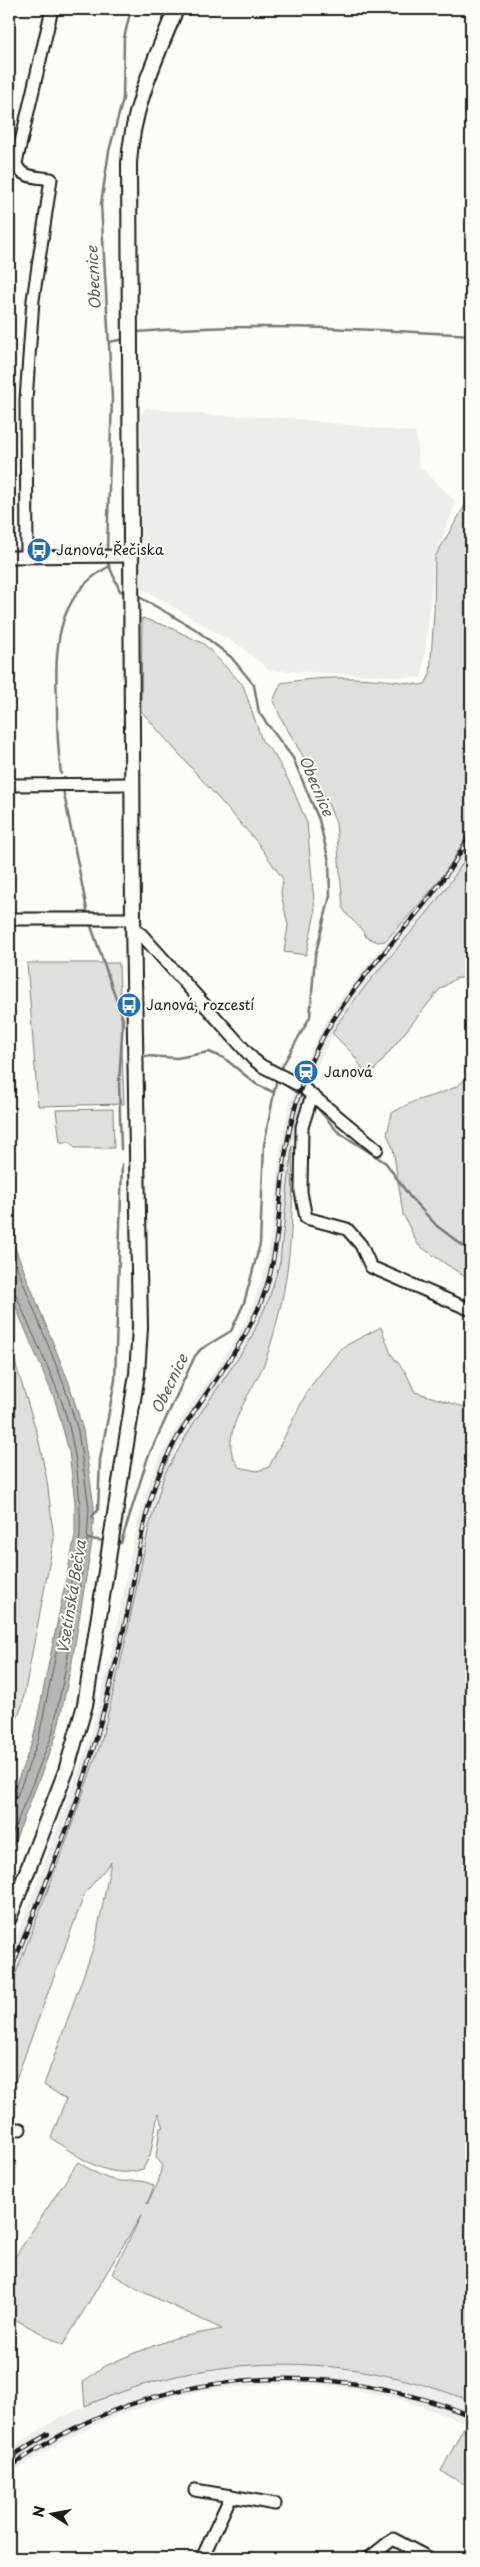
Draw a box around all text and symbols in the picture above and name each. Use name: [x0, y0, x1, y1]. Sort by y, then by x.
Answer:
water label: Obecnice: [79, 245, 106, 311]
bus stop icon: Janová, Řečiska: [26, 537, 52, 563]
place label: Janová, Řečiska: [56, 539, 164, 560]
water label: Obecnice: [294, 752, 341, 820]
bus stop icon: Janová, rozcestí: [116, 992, 142, 1018]
place label: Janová, rozcestí: [146, 994, 254, 1015]
station icon: Janová: [293, 1059, 319, 1085]
place label: Janová: [324, 1061, 373, 1082]
water label: Obecnice: [144, 1349, 193, 1417]
water label: Vsetínská Bečva: [50, 1538, 91, 1655]
north arrow: [28, 2490, 78, 2540]
text: N: [27, 2504, 50, 2519]

